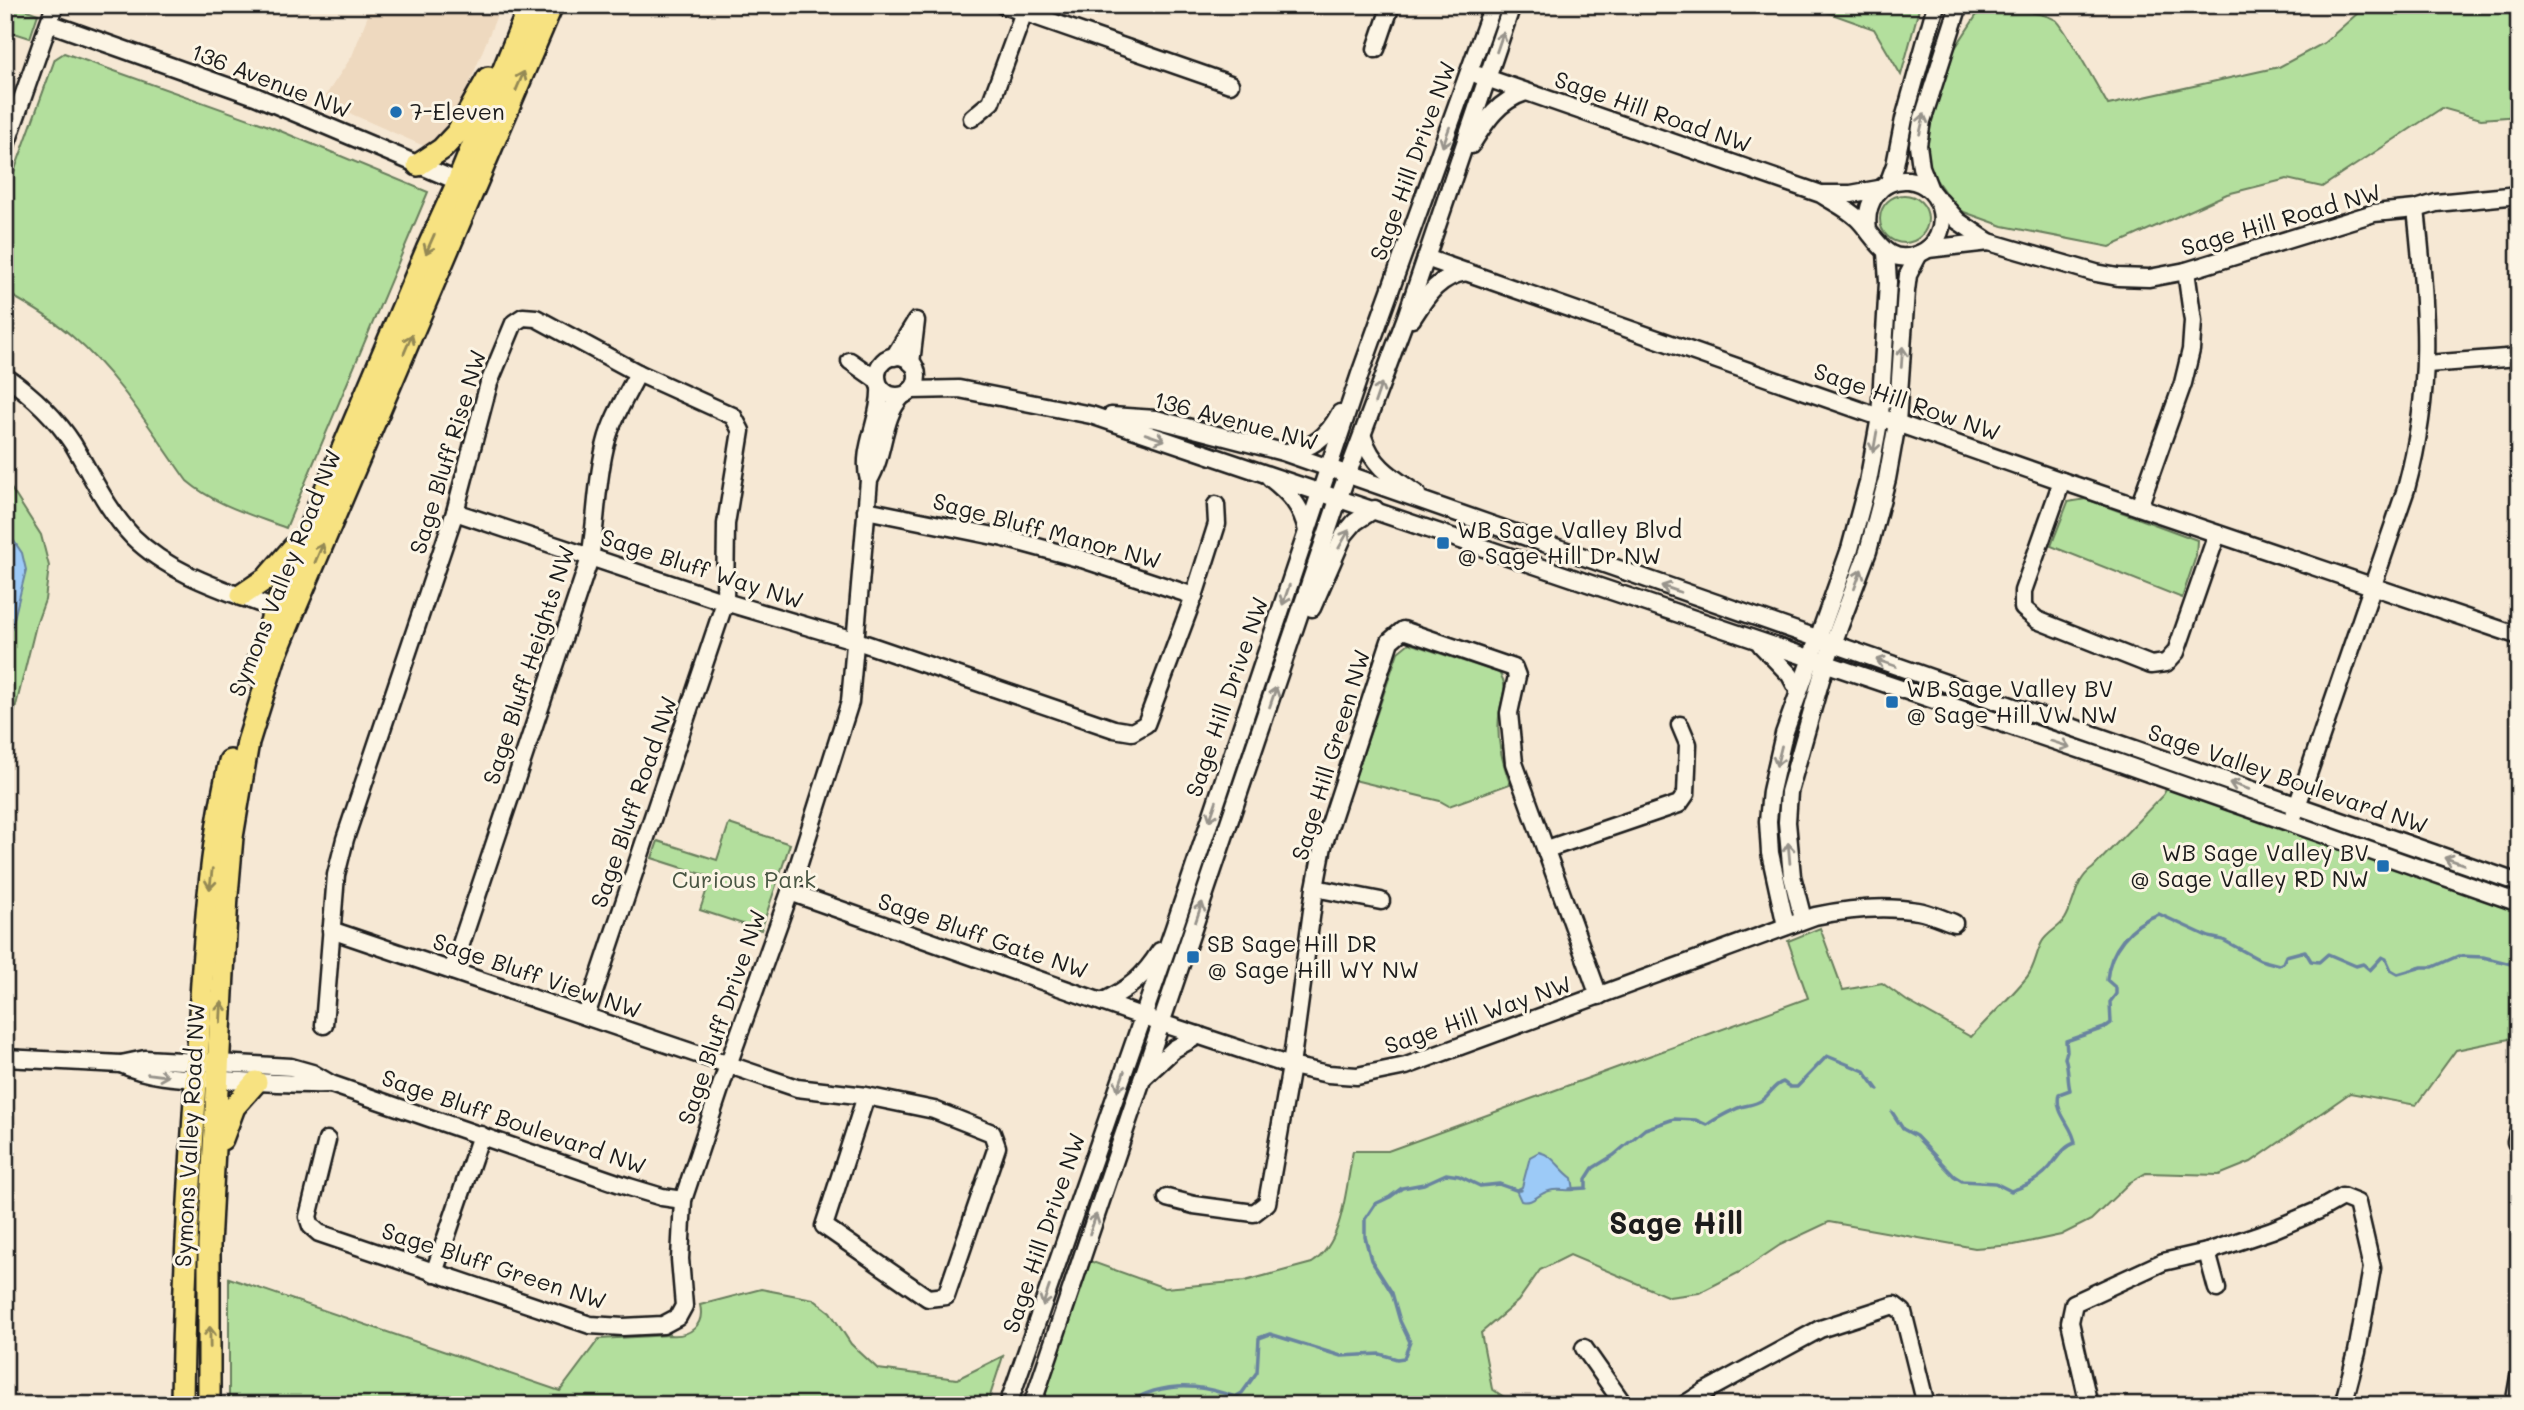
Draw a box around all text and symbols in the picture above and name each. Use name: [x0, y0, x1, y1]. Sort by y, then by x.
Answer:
one-way arrow: [1494, 31, 1507, 53]
street label: 136 Avenue NW: [187, 36, 356, 124]
street label: Sage Hill Drive NW: [1362, 57, 1462, 264]
street label: Sage Hill Road NW: [1551, 63, 1756, 159]
one-way arrow: [514, 70, 527, 92]
place label: 7-Eleven: [410, 96, 505, 126]
marker: 7-Eleven: [388, 104, 404, 120]
one-way arrow: [1916, 113, 1929, 135]
one-way arrow: [1439, 125, 1452, 147]
street label: Sage Hill Road NW: [2177, 176, 2384, 262]
one-way arrow: [423, 233, 436, 255]
one-way arrow: [402, 334, 415, 355]
one-way arrow: [1895, 345, 1908, 368]
street label: Sage Bluff Rise NW: [402, 346, 492, 557]
street label: Sage Hill Row NW: [1810, 355, 2005, 447]
one-way arrow: [1373, 382, 1385, 404]
street label: 136 Avenue NW: [1151, 384, 1322, 456]
one-way arrow: [1868, 430, 1881, 453]
one-way arrow: [1144, 431, 1166, 444]
street label: Symons Valley Road NW: [221, 444, 347, 701]
street label: Sage Bluff Manor NW: [930, 485, 1165, 575]
place label: WB Sage Valley Blvd @ Sage Hill Dr NW: [1457, 514, 1682, 570]
street label: Sage Bluff Way NW: [597, 521, 807, 615]
one-way arrow: [1337, 529, 1351, 549]
marker: WB Sage Valley Blvd @ Sage Hill Dr NW: [1435, 535, 1451, 551]
street label: Sage Bluff Heights NW: [475, 541, 581, 788]
one-way arrow: [313, 543, 326, 564]
one-way arrow: [1853, 568, 1865, 590]
one-way arrow: [1660, 582, 1682, 594]
one-way arrow: [1278, 584, 1291, 606]
street label: Sage Hill Drive NW: [1178, 593, 1274, 801]
street label: Sage Hill Green NW: [1284, 646, 1376, 864]
one-way arrow: [1875, 656, 1897, 668]
place label: WB Sage Valley BV @ Sage Hill VW NW: [1906, 673, 2118, 729]
one-way arrow: [1267, 686, 1280, 708]
street label: Sage Bluff Road NW: [583, 692, 683, 911]
marker: WB Sage Valley BV @ Sage Hill VW NW: [1884, 694, 1900, 710]
street label: Sage Valley Boulevard NW: [2144, 716, 2432, 840]
one-way arrow: [2049, 739, 2071, 751]
one-way arrow: [1772, 744, 1785, 767]
one-way arrow: [2229, 779, 2251, 791]
one-way arrow: [1206, 800, 1219, 822]
place label: WB Sage Valley BV @ Sage Valley RD NW: [2130, 837, 2369, 893]
one-way arrow: [1783, 842, 1796, 864]
one-way arrow: [2444, 854, 2466, 866]
marker: WB Sage Valley BV @ Sage Valley RD NW: [2375, 858, 2391, 874]
park label: Curious Park: [672, 864, 816, 894]
one-way arrow: [204, 867, 217, 890]
street label: Sage Bluff Gate NW: [874, 885, 1092, 985]
one-way arrow: [1193, 901, 1206, 923]
street label: Sage Bluff Drive NW: [670, 905, 772, 1128]
street label: Sage Bluff View NW: [429, 925, 646, 1025]
place label: SB Sage Hill DR @ Sage Hill WY NW: [1207, 928, 1419, 984]
marker: SB Sage Hill DR @ Sage Hill WY NW: [1185, 949, 1201, 965]
street label: Sage Hill Way NW: [1380, 968, 1575, 1060]
one-way arrow: [215, 1001, 228, 1024]
street label: Symons Valley Road NW: [167, 1002, 211, 1268]
street label: Sage Bluff Boulevard NW: [378, 1062, 651, 1180]
one-way arrow: [146, 1069, 169, 1082]
one-way arrow: [1114, 1070, 1126, 1092]
street label: Sage Hill Drive NW: [995, 1129, 1091, 1337]
district label: Sage Hill: [1609, 1202, 1743, 1242]
one-way arrow: [1088, 1214, 1100, 1236]
street label: Sage Bluff Green NW: [378, 1215, 610, 1316]
one-way arrow: [1039, 1285, 1052, 1307]
one-way arrow: [203, 1325, 216, 1348]

